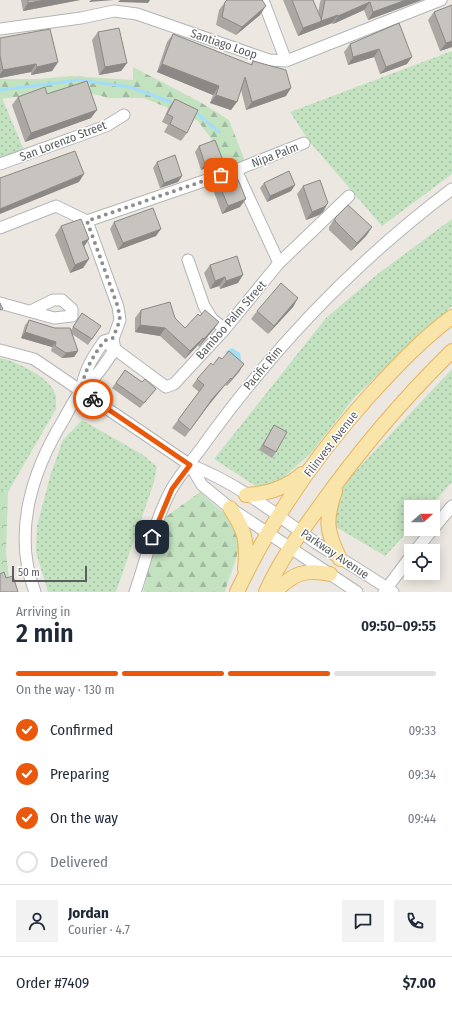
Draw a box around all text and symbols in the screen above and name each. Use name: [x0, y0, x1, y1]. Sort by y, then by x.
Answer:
street label: Santiago Loop: [189, 26, 259, 62]
street label: San Lorenzo Street: [18, 118, 108, 164]
street label: Nipa Palm: [250, 140, 300, 170]
pin: [204, 158, 238, 192]
icon: bag: [210, 164, 232, 186]
street label: Bamboo Palm Street: [193, 278, 269, 362]
street label: Pacific Rim: [241, 343, 285, 393]
courier: [73, 379, 113, 419]
icon: bike: [82, 388, 104, 410]
street label: Filinvest Avenue: [301, 408, 361, 480]
north arrow: [404, 500, 440, 536]
map controls: [404, 500, 440, 580]
pin: [135, 520, 169, 554]
icon: home: [141, 526, 163, 548]
street label: Parkway Avenue: [298, 526, 372, 582]
button: locate: [404, 544, 440, 580]
scale bar: [12, 564, 87, 583]
text: 50 m: [18, 566, 40, 579]
text: Arriving in: [16, 604, 70, 619]
text: 09:50–09:55: [361, 617, 436, 635]
text: 2 min: [16, 618, 74, 649]
text: On the way · 130 m: [16, 682, 115, 697]
icon: check: [16, 719, 38, 741]
text: Confirmed: [50, 721, 113, 739]
text: 09:33: [408, 723, 436, 738]
icon: check: [16, 763, 38, 785]
text: Preparing: [50, 765, 109, 783]
text: 09:34: [408, 767, 436, 782]
icon: check: [16, 807, 38, 829]
text: On the way: [50, 809, 118, 827]
text: 09:44: [408, 811, 436, 826]
text: Delivered: [50, 853, 108, 871]
button: person: [16, 900, 58, 942]
button: chat: [342, 900, 384, 942]
button: phone: [394, 900, 436, 942]
text: Jordan: [68, 904, 109, 922]
text: Courier · 4.7: [68, 922, 130, 937]
text: Order #7409: [16, 974, 89, 992]
text: $7.00: [403, 974, 436, 992]

